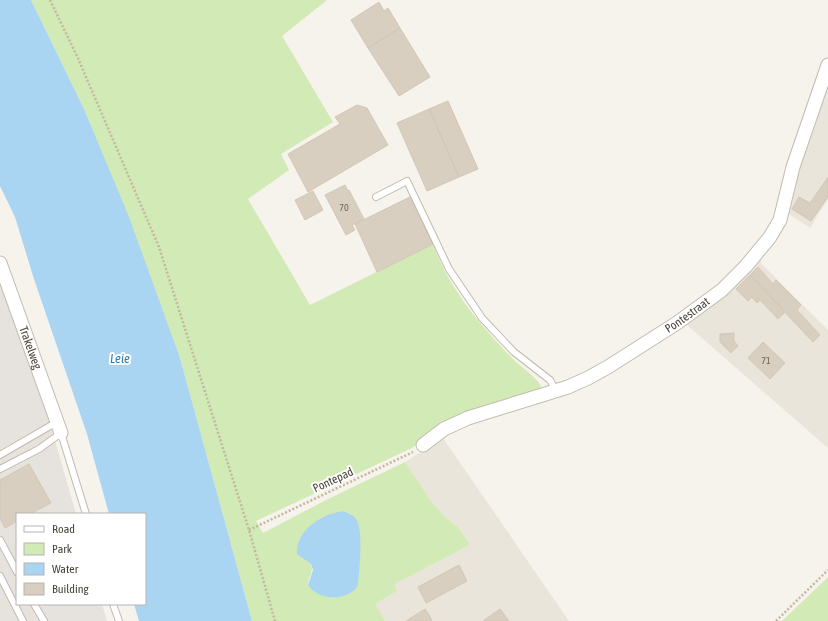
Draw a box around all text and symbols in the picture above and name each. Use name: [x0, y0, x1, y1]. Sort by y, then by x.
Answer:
house number: 70: [339, 202, 349, 213]
street label: Pontestraat: [662, 294, 713, 336]
street label: Trakelweg: [16, 324, 45, 372]
water label: Leie: [110, 351, 130, 366]
house number: 71: [761, 355, 771, 366]
street label: Pontepad: [311, 465, 355, 495]
legend: [16, 513, 146, 605]
text: Road: [52, 522, 75, 536]
text: Park: [52, 542, 73, 556]
text: Water: [52, 562, 79, 576]
text: Building: [52, 582, 90, 596]

